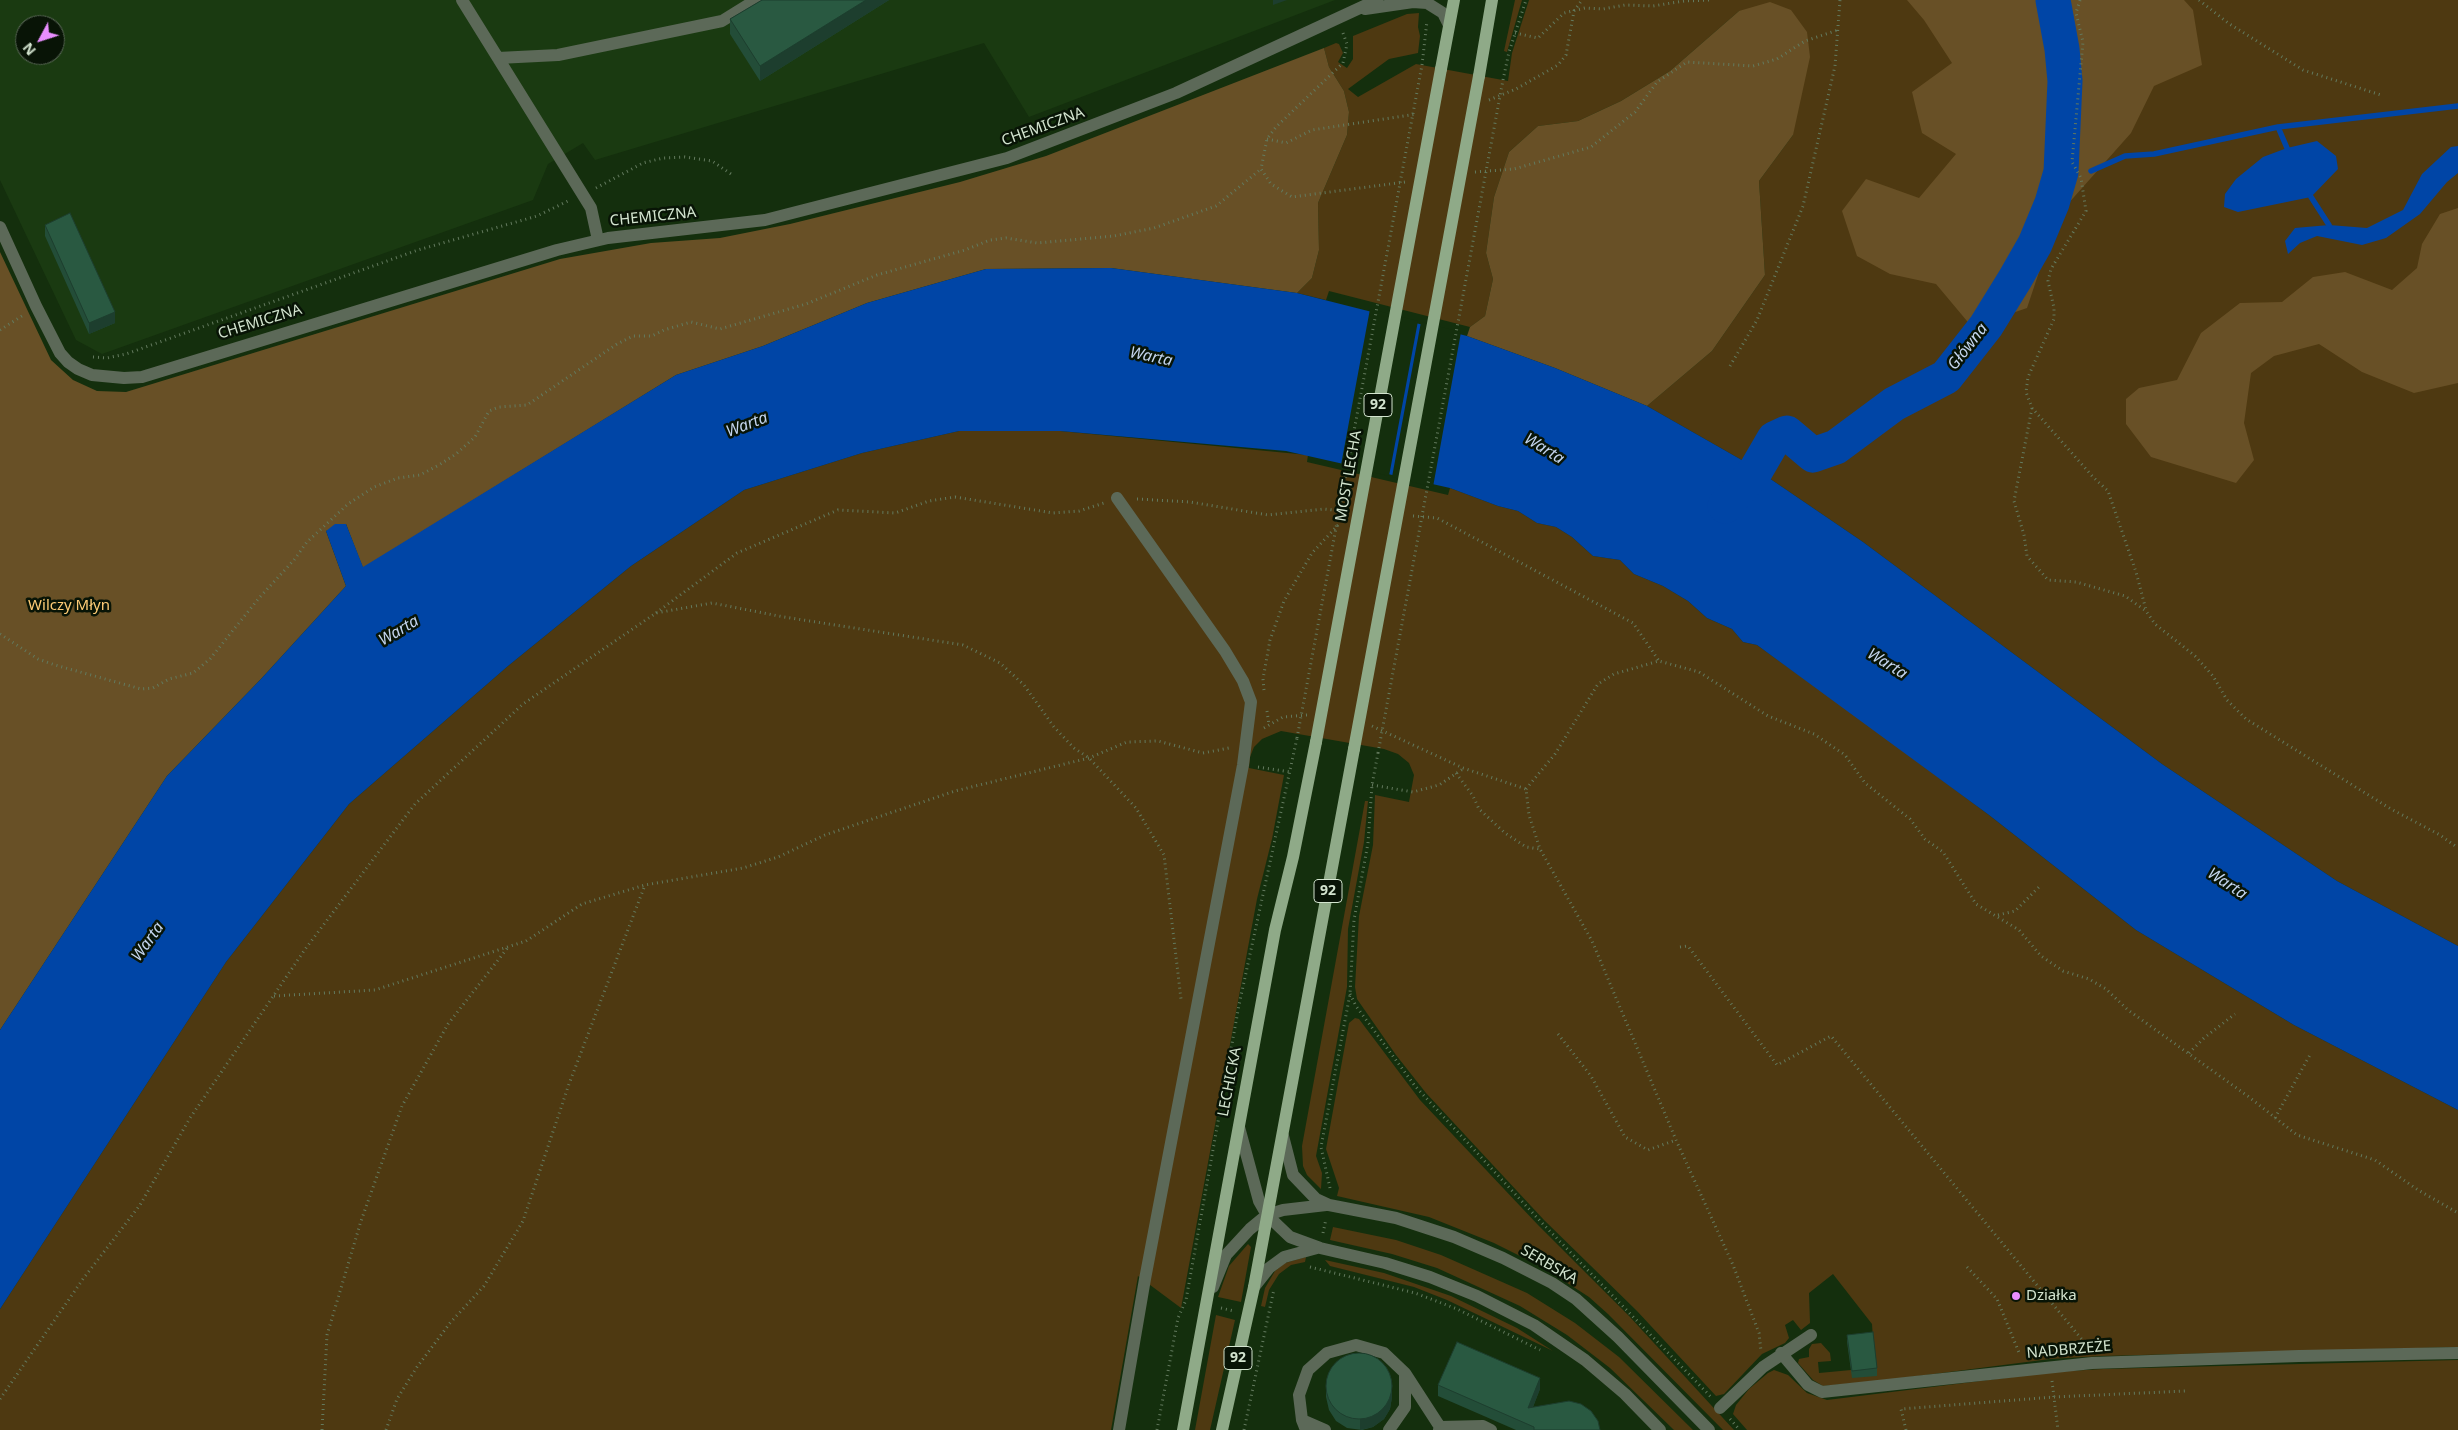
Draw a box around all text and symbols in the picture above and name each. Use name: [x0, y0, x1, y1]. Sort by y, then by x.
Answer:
north arrow: [15, 15, 65, 65]
text: N: [18, 39, 40, 60]
street label: CHEMICZNA: [999, 104, 1087, 150]
street label: CHEMICZNA: [609, 204, 697, 230]
street label: CHEMICZNA: [216, 301, 304, 343]
water label: Główna: [1944, 320, 1992, 374]
water label: Warta: [1128, 343, 1174, 371]
road number: 92: [1364, 394, 1392, 416]
water label: Warta: [723, 408, 771, 442]
street label: MOST LECHA: [1332, 429, 1366, 523]
water label: Warta: [1521, 429, 1567, 469]
park label: Wilczy Młyn: [28, 597, 110, 615]
water label: Warta: [376, 612, 422, 650]
water label: Warta: [1864, 644, 1910, 684]
water label: Warta: [2204, 864, 2250, 904]
road number: 92: [1314, 879, 1342, 902]
water label: Warta: [128, 919, 168, 965]
street label: LECHICKA: [1214, 1046, 1246, 1118]
street label: SERBSKA: [1517, 1242, 1581, 1288]
place label: Działka: [2026, 1287, 2077, 1305]
marker: Działka: [2010, 1290, 2022, 1302]
street label: NADBRZEŻE: [2026, 1337, 2112, 1363]
road number: 92: [1224, 1346, 1252, 1370]

